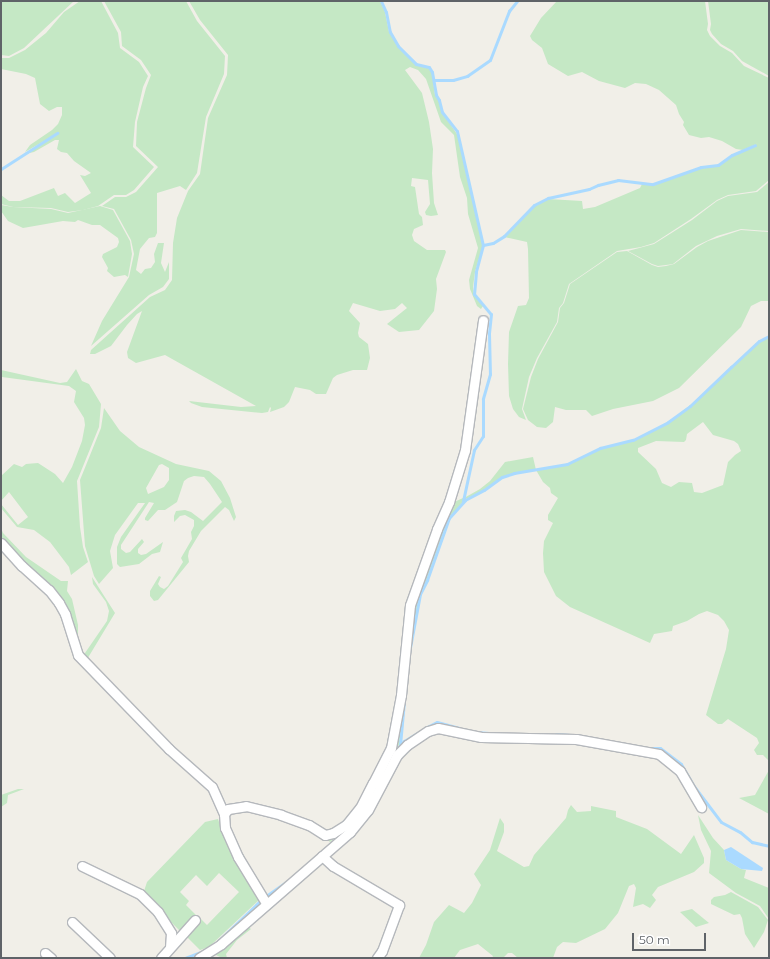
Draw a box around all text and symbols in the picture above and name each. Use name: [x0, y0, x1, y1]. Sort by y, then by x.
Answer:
scale bar: [634, 925, 708, 951]
text: 50 m: [639, 932, 670, 947]

